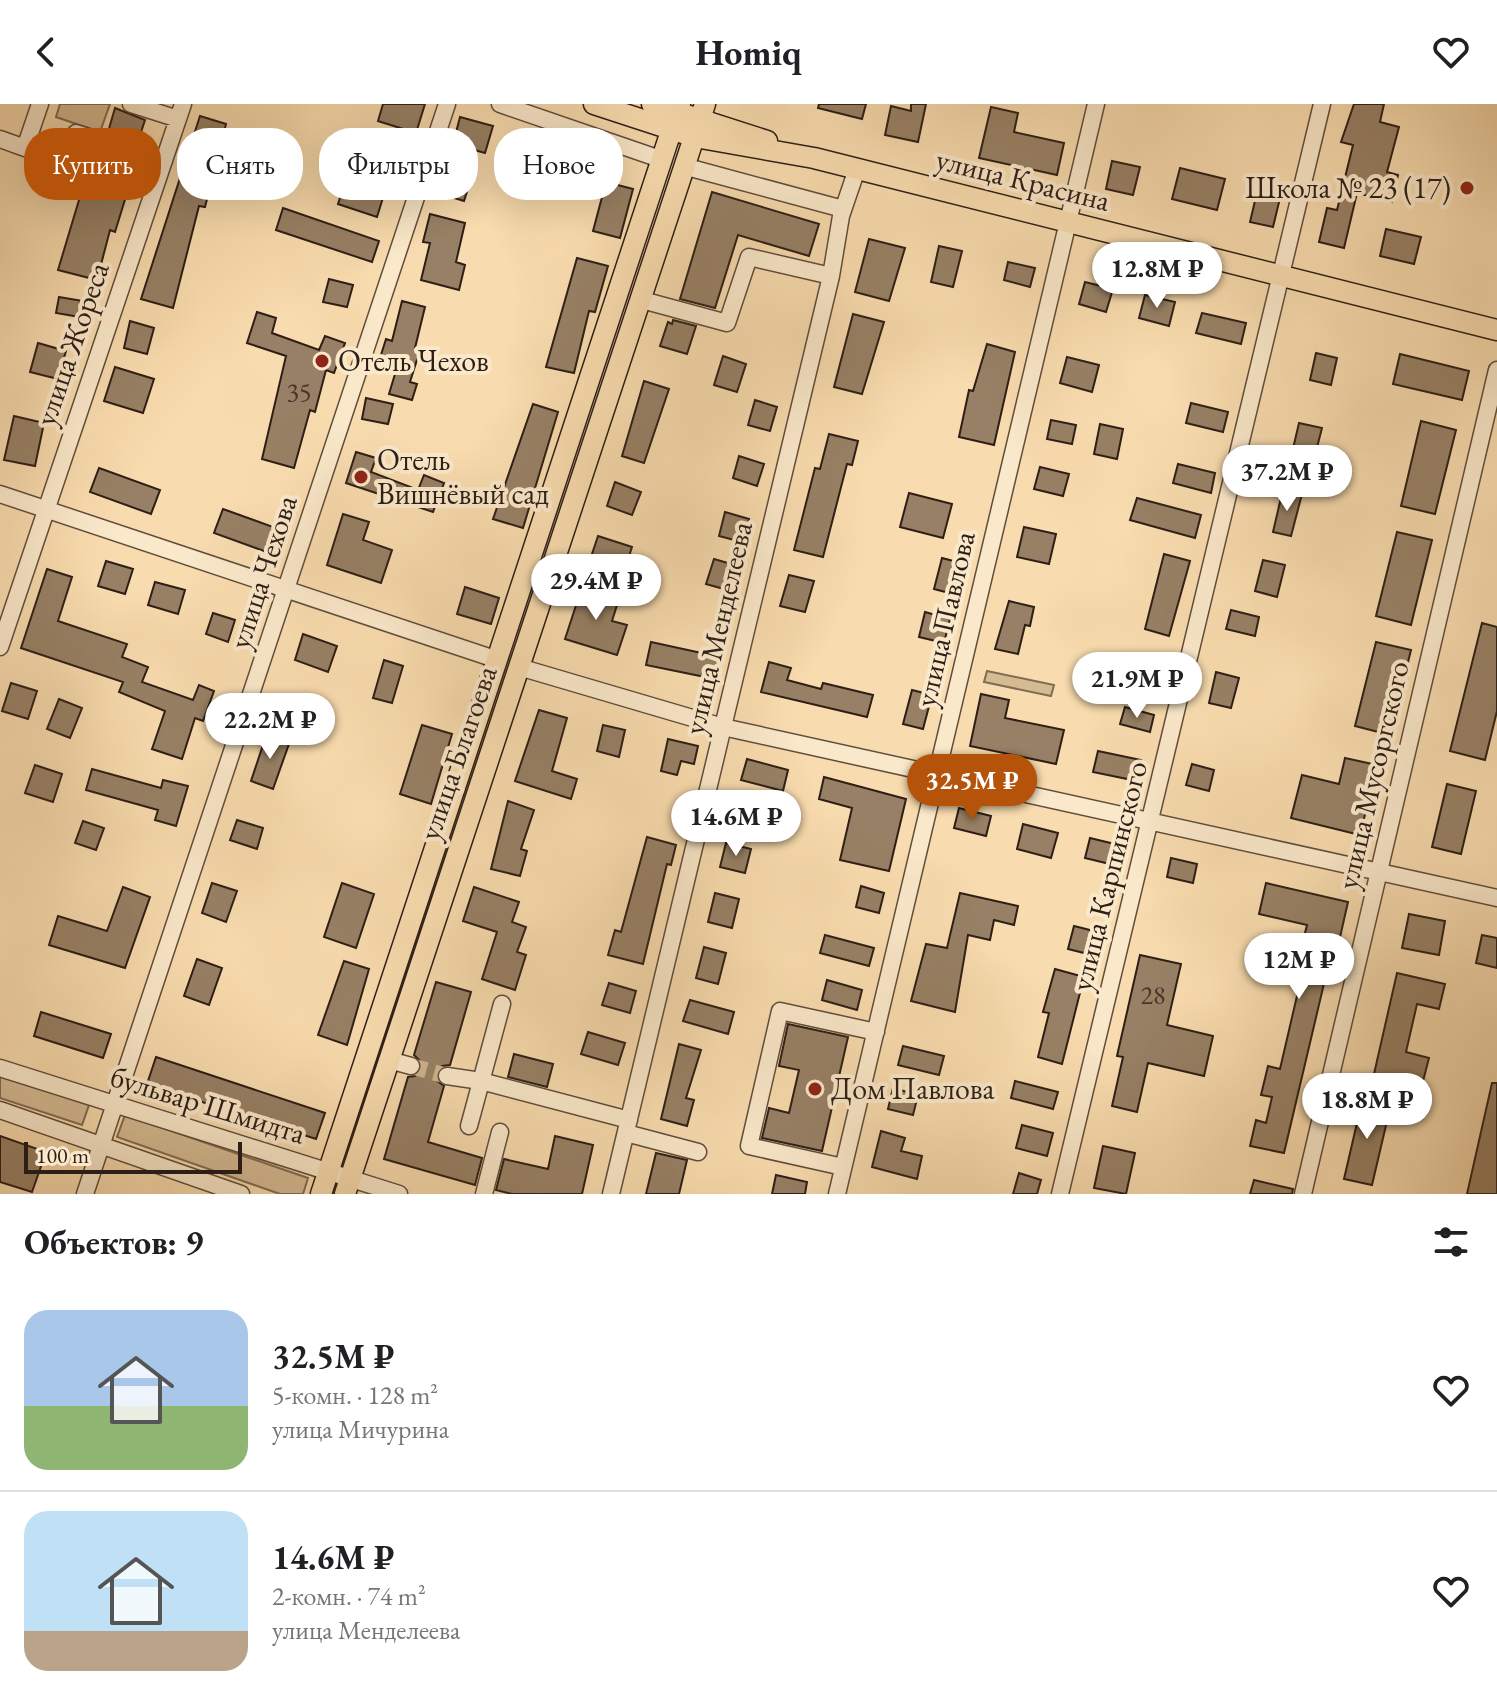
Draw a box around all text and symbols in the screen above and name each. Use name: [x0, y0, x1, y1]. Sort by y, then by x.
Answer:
text: Homiq: [696, 29, 801, 76]
icon: back: [24, 30, 68, 74]
icon: heart: [1429, 30, 1473, 74]
chip: Купить: [24, 128, 161, 200]
chip: Снять: [177, 128, 303, 200]
chip: Фильтры: [319, 128, 478, 200]
chip: Новое: [494, 128, 623, 200]
street label: улица Красина: [932, 139, 1114, 220]
place label: Школа № 23 (17): [1245, 168, 1451, 207]
marker: Школа № 23 (17): [1458, 179, 1476, 197]
pin: 12.8M ₽: [1083, 242, 1231, 310]
text: 12.8M ₽: [1110, 251, 1204, 285]
street label: улица Жореса: [25, 257, 118, 431]
place label: Отель Чехов: [338, 341, 489, 380]
marker: Отель Чехов: [313, 352, 331, 370]
house number: 35: [287, 375, 311, 409]
place label: Отель Вишнёвый сад: [377, 440, 549, 513]
pin: 37.2M ₽: [1213, 445, 1361, 513]
text: 37.2M ₽: [1240, 454, 1334, 488]
marker: Отель Вишнёвый сад: [352, 468, 370, 486]
street label: улица Чехова: [219, 490, 306, 654]
street label: улица Менделеева: [674, 518, 761, 738]
street label: улица Павлова: [905, 527, 984, 711]
pin: 29.4M ₽: [522, 554, 670, 622]
text: 29.4M ₽: [549, 563, 643, 597]
pin: 21.9M ₽: [1063, 652, 1211, 720]
street label: улица Мусоргского: [1327, 657, 1418, 893]
street label: улица Благоева: [409, 660, 506, 845]
text: 21.9M ₽: [1090, 661, 1184, 695]
pin: 22.2M ₽: [196, 693, 344, 761]
text: 22.2M ₽: [223, 702, 317, 736]
pin: 32.5M ₽: [898, 754, 1046, 822]
street label: улица Карпинского: [1061, 757, 1156, 995]
text: 32.5M ₽: [925, 763, 1019, 797]
pin: 14.6M ₽: [662, 790, 810, 858]
text: 14.6M ₽: [689, 799, 783, 833]
pin: 12M ₽: [1243, 933, 1355, 1001]
text: 12M ₽: [1262, 942, 1336, 976]
house number: 28: [1141, 978, 1165, 1012]
street label: бульвар Шмидта: [106, 1056, 310, 1153]
place label: Дом Павлова: [831, 1069, 995, 1108]
pin: 18.8M ₽: [1293, 1073, 1441, 1141]
marker: Дом Павлова: [806, 1080, 824, 1098]
text: 18.8M ₽: [1320, 1082, 1414, 1116]
scale bar: [24, 1138, 242, 1174]
text: 100 m: [36, 1141, 89, 1170]
text: Объектов: 9: [24, 1220, 203, 1264]
icon: filters: [1429, 1220, 1473, 1264]
text: 32.5M ₽: [272, 1334, 395, 1378]
icon: home: [88, 1342, 184, 1438]
icon: heart: [1429, 1368, 1473, 1412]
text: 5-комн. · 128 m²: [272, 1378, 438, 1412]
text: улица Мичурина: [272, 1412, 449, 1446]
text: 14.6M ₽: [272, 1535, 395, 1579]
icon: home: [88, 1543, 184, 1639]
icon: heart: [1429, 1569, 1473, 1613]
text: 2-комн. · 74 m²: [272, 1579, 426, 1613]
text: улица Менделеева: [272, 1613, 460, 1647]

